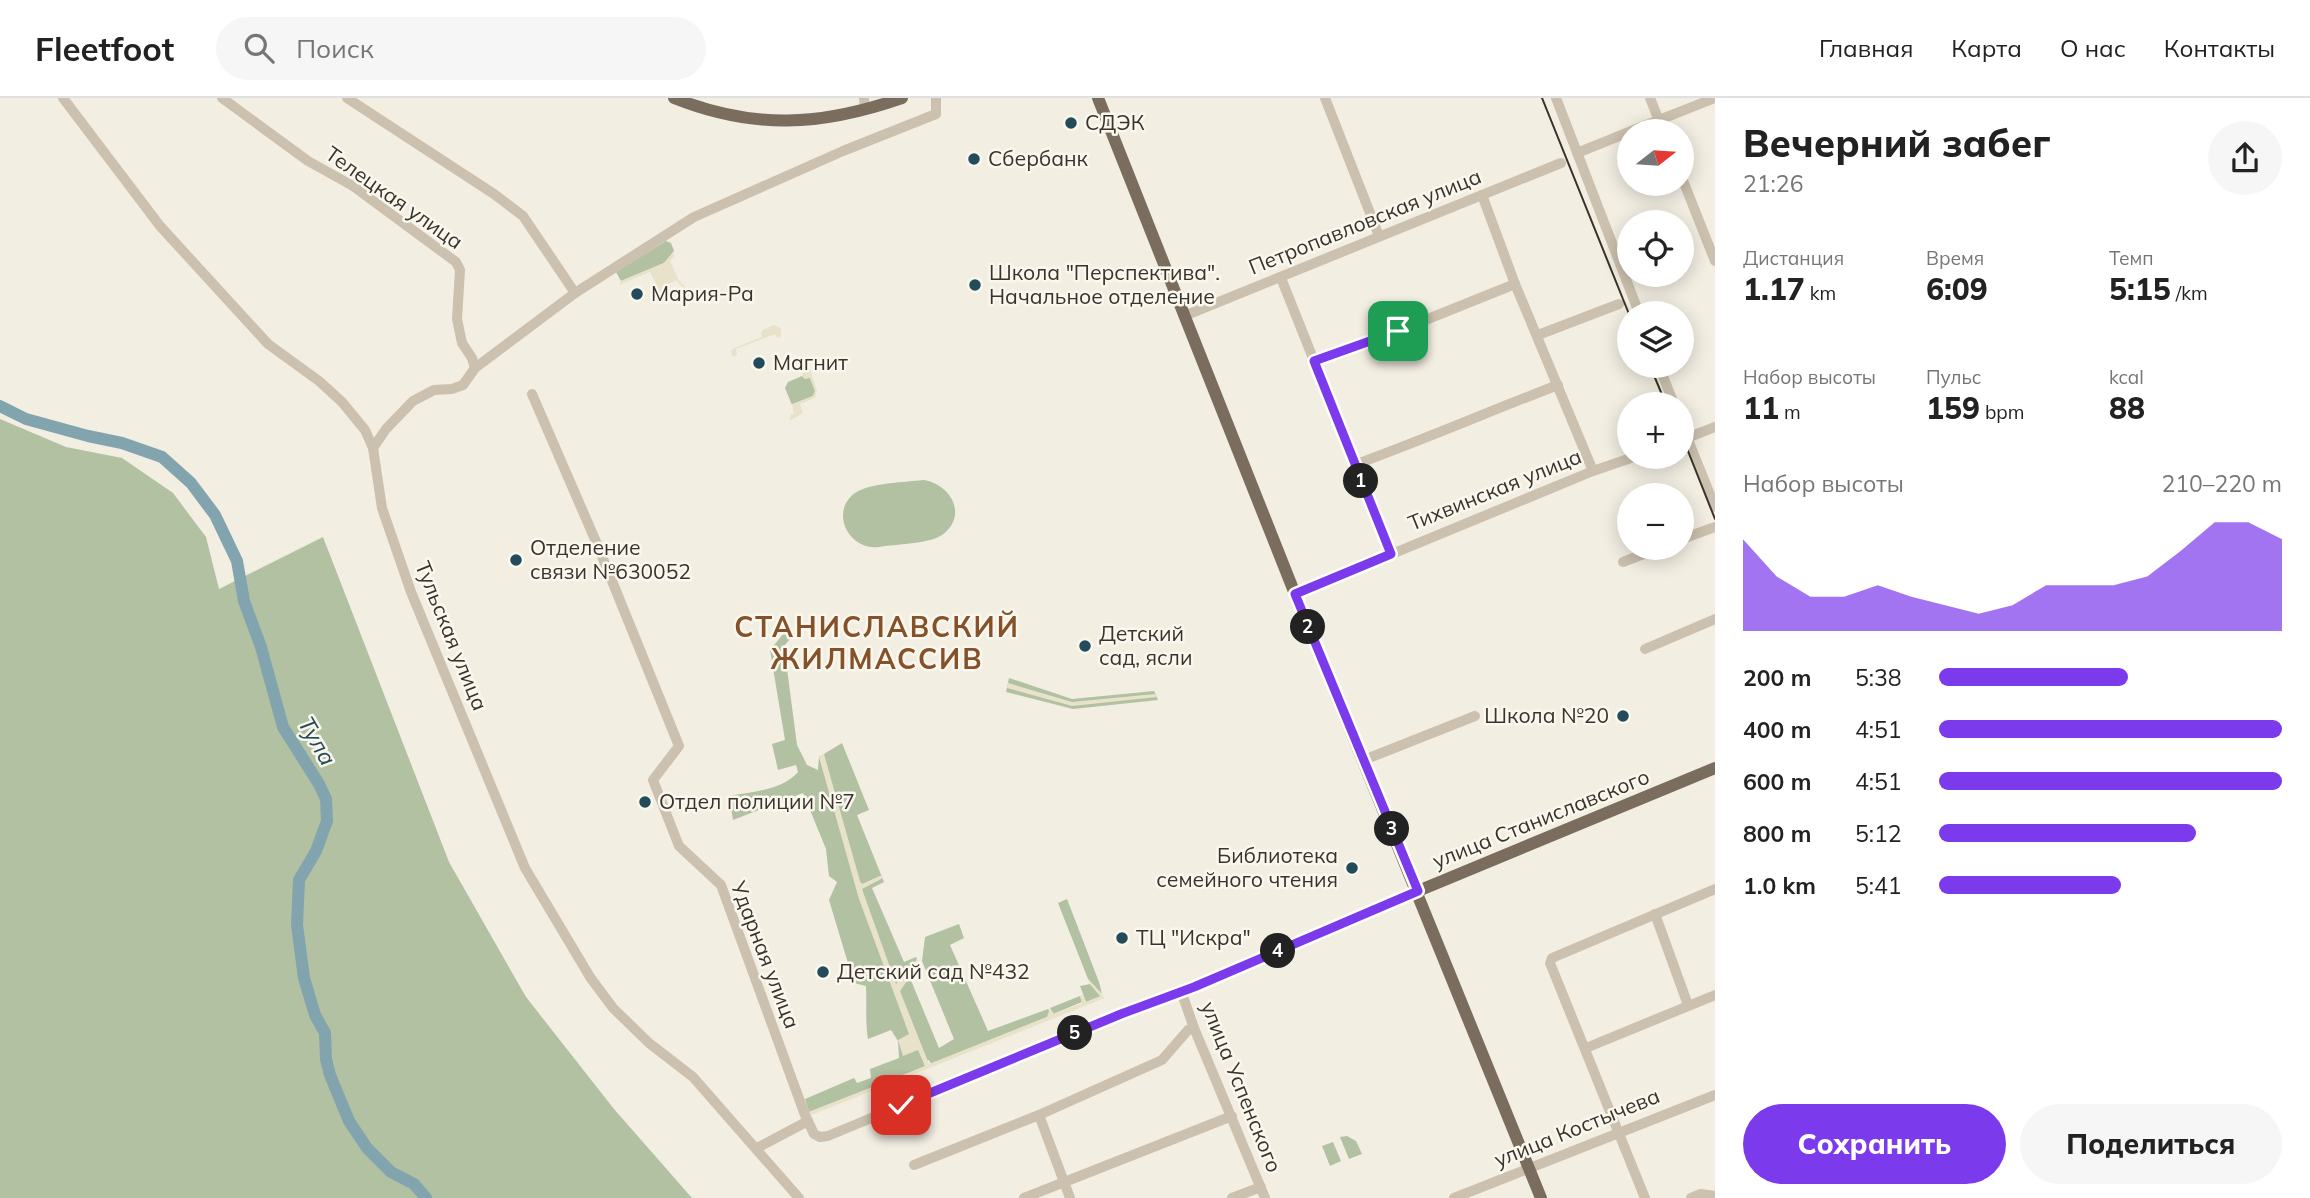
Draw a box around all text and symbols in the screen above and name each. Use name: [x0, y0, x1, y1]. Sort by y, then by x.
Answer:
search box: [216, 17, 706, 80]
text: Fleetfoot: [35, 28, 174, 69]
icon: search: [240, 29, 278, 67]
text: Поиск: [296, 32, 374, 65]
text: Главная: [1819, 33, 1913, 63]
text: Карта: [1951, 33, 2022, 63]
text: О нас: [2060, 33, 2126, 63]
text: Контакты: [2164, 33, 2275, 63]
place label: СДЭК: [1085, 109, 1145, 135]
marker: СДЭК: [1063, 115, 1079, 131]
north arrow: [1617, 119, 1694, 196]
map controls: [1617, 119, 1694, 560]
text: Вечерний забег: [1743, 119, 2051, 167]
button: share: [2208, 121, 2282, 195]
street label: Телецкая улица: [321, 140, 468, 254]
place label: Сбербанк: [988, 145, 1089, 171]
marker: Сбербанк: [966, 151, 982, 167]
street label: Петропавловская улица: [1245, 162, 1485, 280]
text: 21:26: [1743, 169, 1803, 198]
button: locate: [1617, 210, 1694, 287]
text: Дистанция: [1743, 246, 1844, 270]
text: Время: [1926, 246, 1984, 270]
text: Темп: [2109, 246, 2154, 270]
place label: Школа "Перспектива". Начальное отделение: [989, 259, 1220, 309]
text: 1.17: [1743, 270, 1805, 308]
text: 6:09: [1926, 270, 1988, 308]
text: 5:15: [2109, 270, 2171, 308]
marker: Школа "Перспектива". Начальное отделение: [967, 277, 983, 293]
place label: Мария-Ра: [651, 280, 754, 306]
text: km: [1805, 281, 1836, 305]
text: /km: [2171, 281, 2208, 305]
marker: Мария-Ра: [629, 286, 645, 302]
pin: [1368, 301, 1428, 361]
button: layers: [1617, 301, 1694, 378]
icon: arrive: [1379, 312, 1417, 350]
place label: Магнит: [773, 349, 848, 375]
marker: Магнит: [751, 355, 767, 371]
text: Набор высоты: [1743, 365, 1876, 389]
text: Пульс: [1926, 365, 1981, 389]
text: kcal: [2109, 365, 2144, 389]
text: 11: [1743, 389, 1779, 427]
text: 159: [1926, 389, 1980, 427]
text: 88: [2109, 389, 2145, 427]
button: +: [1617, 392, 1694, 469]
text: m: [1779, 400, 1801, 424]
text: bpm: [1980, 400, 2024, 424]
street label: Тихвинская улица: [1404, 442, 1585, 536]
pin: 1: [1344, 464, 1378, 498]
text: 1: [1355, 468, 1366, 492]
text: Набор высоты: [1743, 469, 1904, 498]
text: 210–220 m: [2161, 469, 2282, 498]
button: −: [1617, 483, 1694, 560]
place label: Отделение связи №630052: [530, 534, 691, 584]
marker: Отделение связи №630052: [508, 552, 524, 568]
street label: Тульская улица: [410, 557, 494, 714]
district label: СТАНИСЛАВСКИЙ ЖИЛМАССИВ: [734, 609, 1020, 676]
pin: 2: [1290, 610, 1326, 644]
text: 2: [1302, 614, 1313, 638]
place label: Детский сад, ясли: [1099, 620, 1192, 670]
marker: Детский сад, ясли: [1077, 638, 1093, 654]
text: 200 m: [1743, 663, 1811, 692]
text: 5:38: [1855, 663, 1902, 692]
place label: Школа №20: [1484, 702, 1609, 728]
marker: Школа №20: [1615, 708, 1631, 724]
water label: Тула: [292, 711, 343, 770]
text: 400 m: [1743, 715, 1811, 744]
text: 4:51: [1855, 715, 1902, 744]
street label: улица Станиславского: [1428, 763, 1653, 874]
text: 600 m: [1743, 767, 1811, 796]
text: 4:51: [1855, 767, 1902, 796]
place label: Отдел полиции №7: [659, 788, 855, 814]
marker: Отдел полиции №7: [637, 794, 653, 810]
pin: 3: [1374, 812, 1410, 846]
text: 3: [1386, 816, 1397, 840]
text: 800 m: [1743, 819, 1811, 848]
text: 5:12: [1855, 819, 1902, 848]
place label: Библиотека семейного чтения: [1156, 842, 1338, 892]
marker: Библиотека семейного чтения: [1344, 860, 1360, 876]
text: 1.0 km: [1743, 871, 1816, 900]
text: 5:41: [1855, 871, 1902, 900]
street label: Ударная улица: [726, 876, 806, 1032]
place label: ТЦ "Искра": [1136, 924, 1251, 950]
marker: ТЦ "Искра": [1114, 930, 1130, 946]
pin: 4: [1260, 934, 1296, 968]
text: 4: [1272, 938, 1283, 962]
place label: Детский сад №432: [837, 958, 1030, 984]
marker: Детский сад №432: [815, 964, 831, 980]
street label: улица Успенского: [1196, 997, 1288, 1176]
pin: 5: [1058, 1016, 1092, 1051]
text: 5: [1069, 1020, 1080, 1044]
pin: [871, 1075, 931, 1135]
street label: улица Костычева: [1490, 1082, 1663, 1172]
icon: check: [882, 1086, 920, 1124]
button: Сохранить: [1743, 1104, 2006, 1184]
button: Поделиться: [2020, 1104, 2282, 1184]

